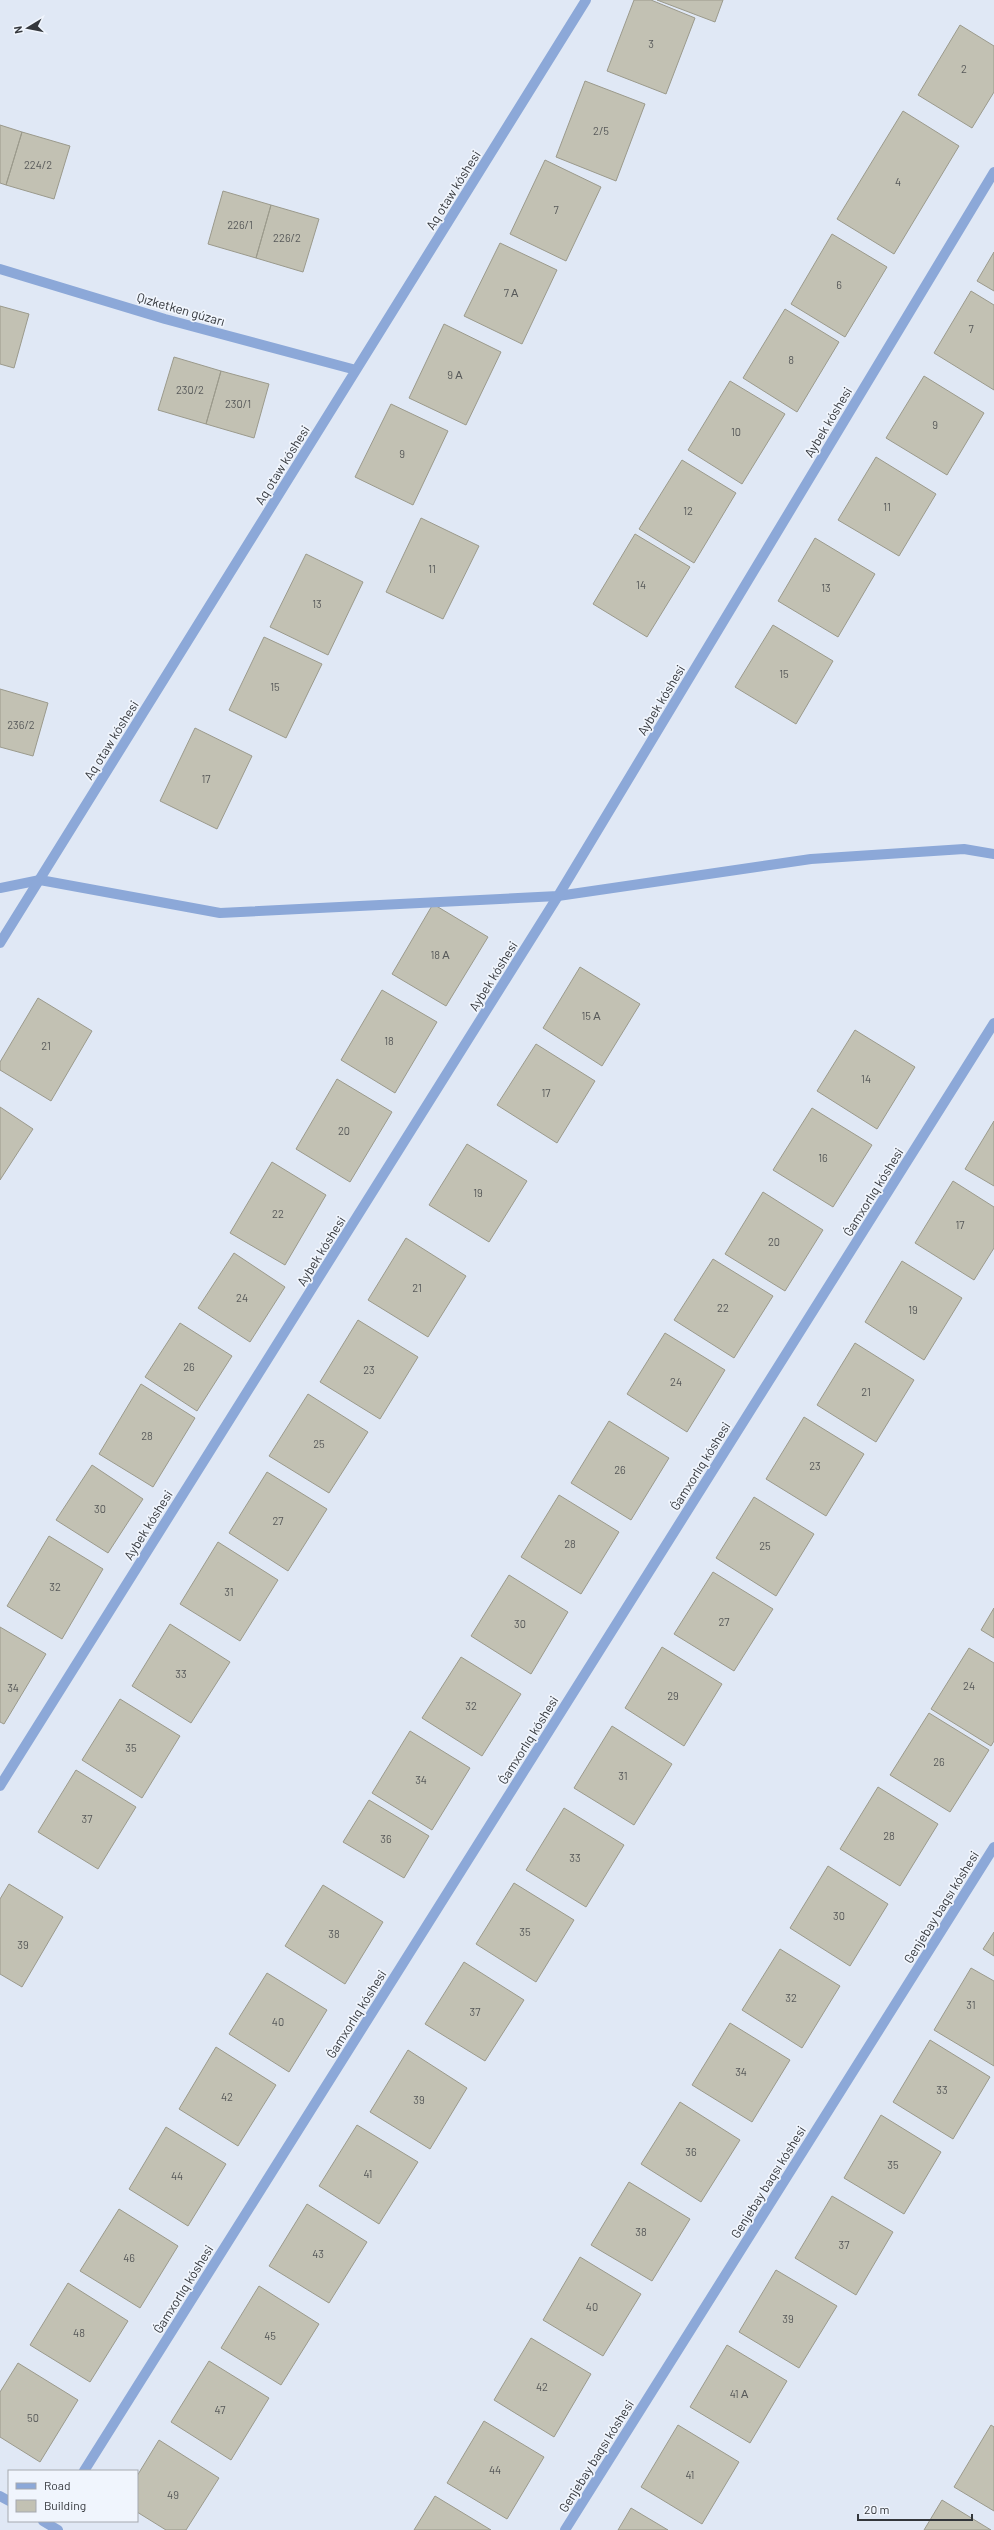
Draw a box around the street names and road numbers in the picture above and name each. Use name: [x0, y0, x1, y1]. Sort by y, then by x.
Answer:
street label: Aq otaw kóshesi: [422, 147, 484, 233]
street label: Qızketken gúzarı: [135, 289, 227, 329]
street label: Aybek kóshesi: [801, 384, 855, 460]
street label: Aq otaw kóshesi: [251, 422, 313, 508]
street label: Aybek kóshesi: [634, 662, 688, 738]
street label: Aq otaw kóshesi: [80, 697, 142, 783]
street label: Aybek kóshesi: [465, 938, 521, 1014]
street label: Ǵamxorlıq kóshesi: [839, 1145, 907, 1239]
street label: Aybek kóshesi: [293, 1213, 349, 1289]
street label: Ǵamxorlıq kóshesi: [666, 1419, 734, 1513]
street label: Aybek kóshesi: [120, 1487, 176, 1563]
street label: Ǵamxorlıq kóshesi: [494, 1693, 562, 1787]
street label: Genjebay baqsı kóshesi: [900, 1848, 982, 1966]
street label: Ǵamxorlıq kóshesi: [322, 1967, 390, 2061]
street label: Genjebay baqsı kóshesi: [727, 2123, 809, 2241]
street label: Ǵamxorlıq kóshesi: [149, 2242, 217, 2336]
street label: Genjebay baqsı kóshesi: [555, 2397, 637, 2515]

